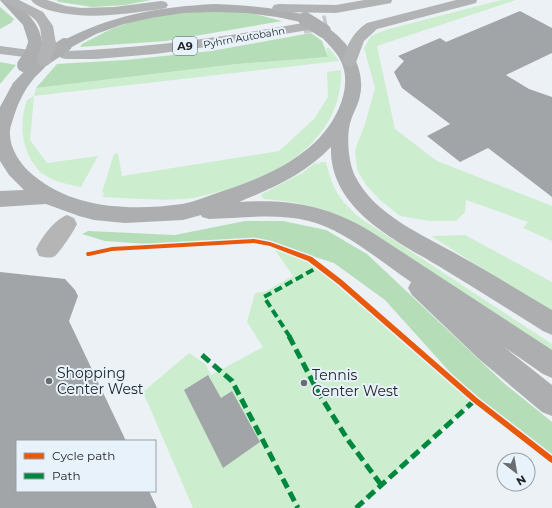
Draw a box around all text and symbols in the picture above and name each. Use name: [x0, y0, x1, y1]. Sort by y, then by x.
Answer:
street label: Pyhrn Autobahn: [202, 24, 286, 51]
road number: A9: [173, 37, 197, 55]
place label: Shopping Center West: [57, 364, 144, 398]
place label: Tennis Center West: [312, 366, 399, 400]
marker: Shopping Center West: [44, 376, 54, 386]
marker: Tennis Center West: [299, 378, 309, 388]
legend: [16, 440, 156, 492]
text: Cycle path: [52, 448, 115, 463]
north arrow: [496, 452, 536, 492]
text: Path: [52, 468, 81, 483]
text: N: [514, 472, 529, 489]

